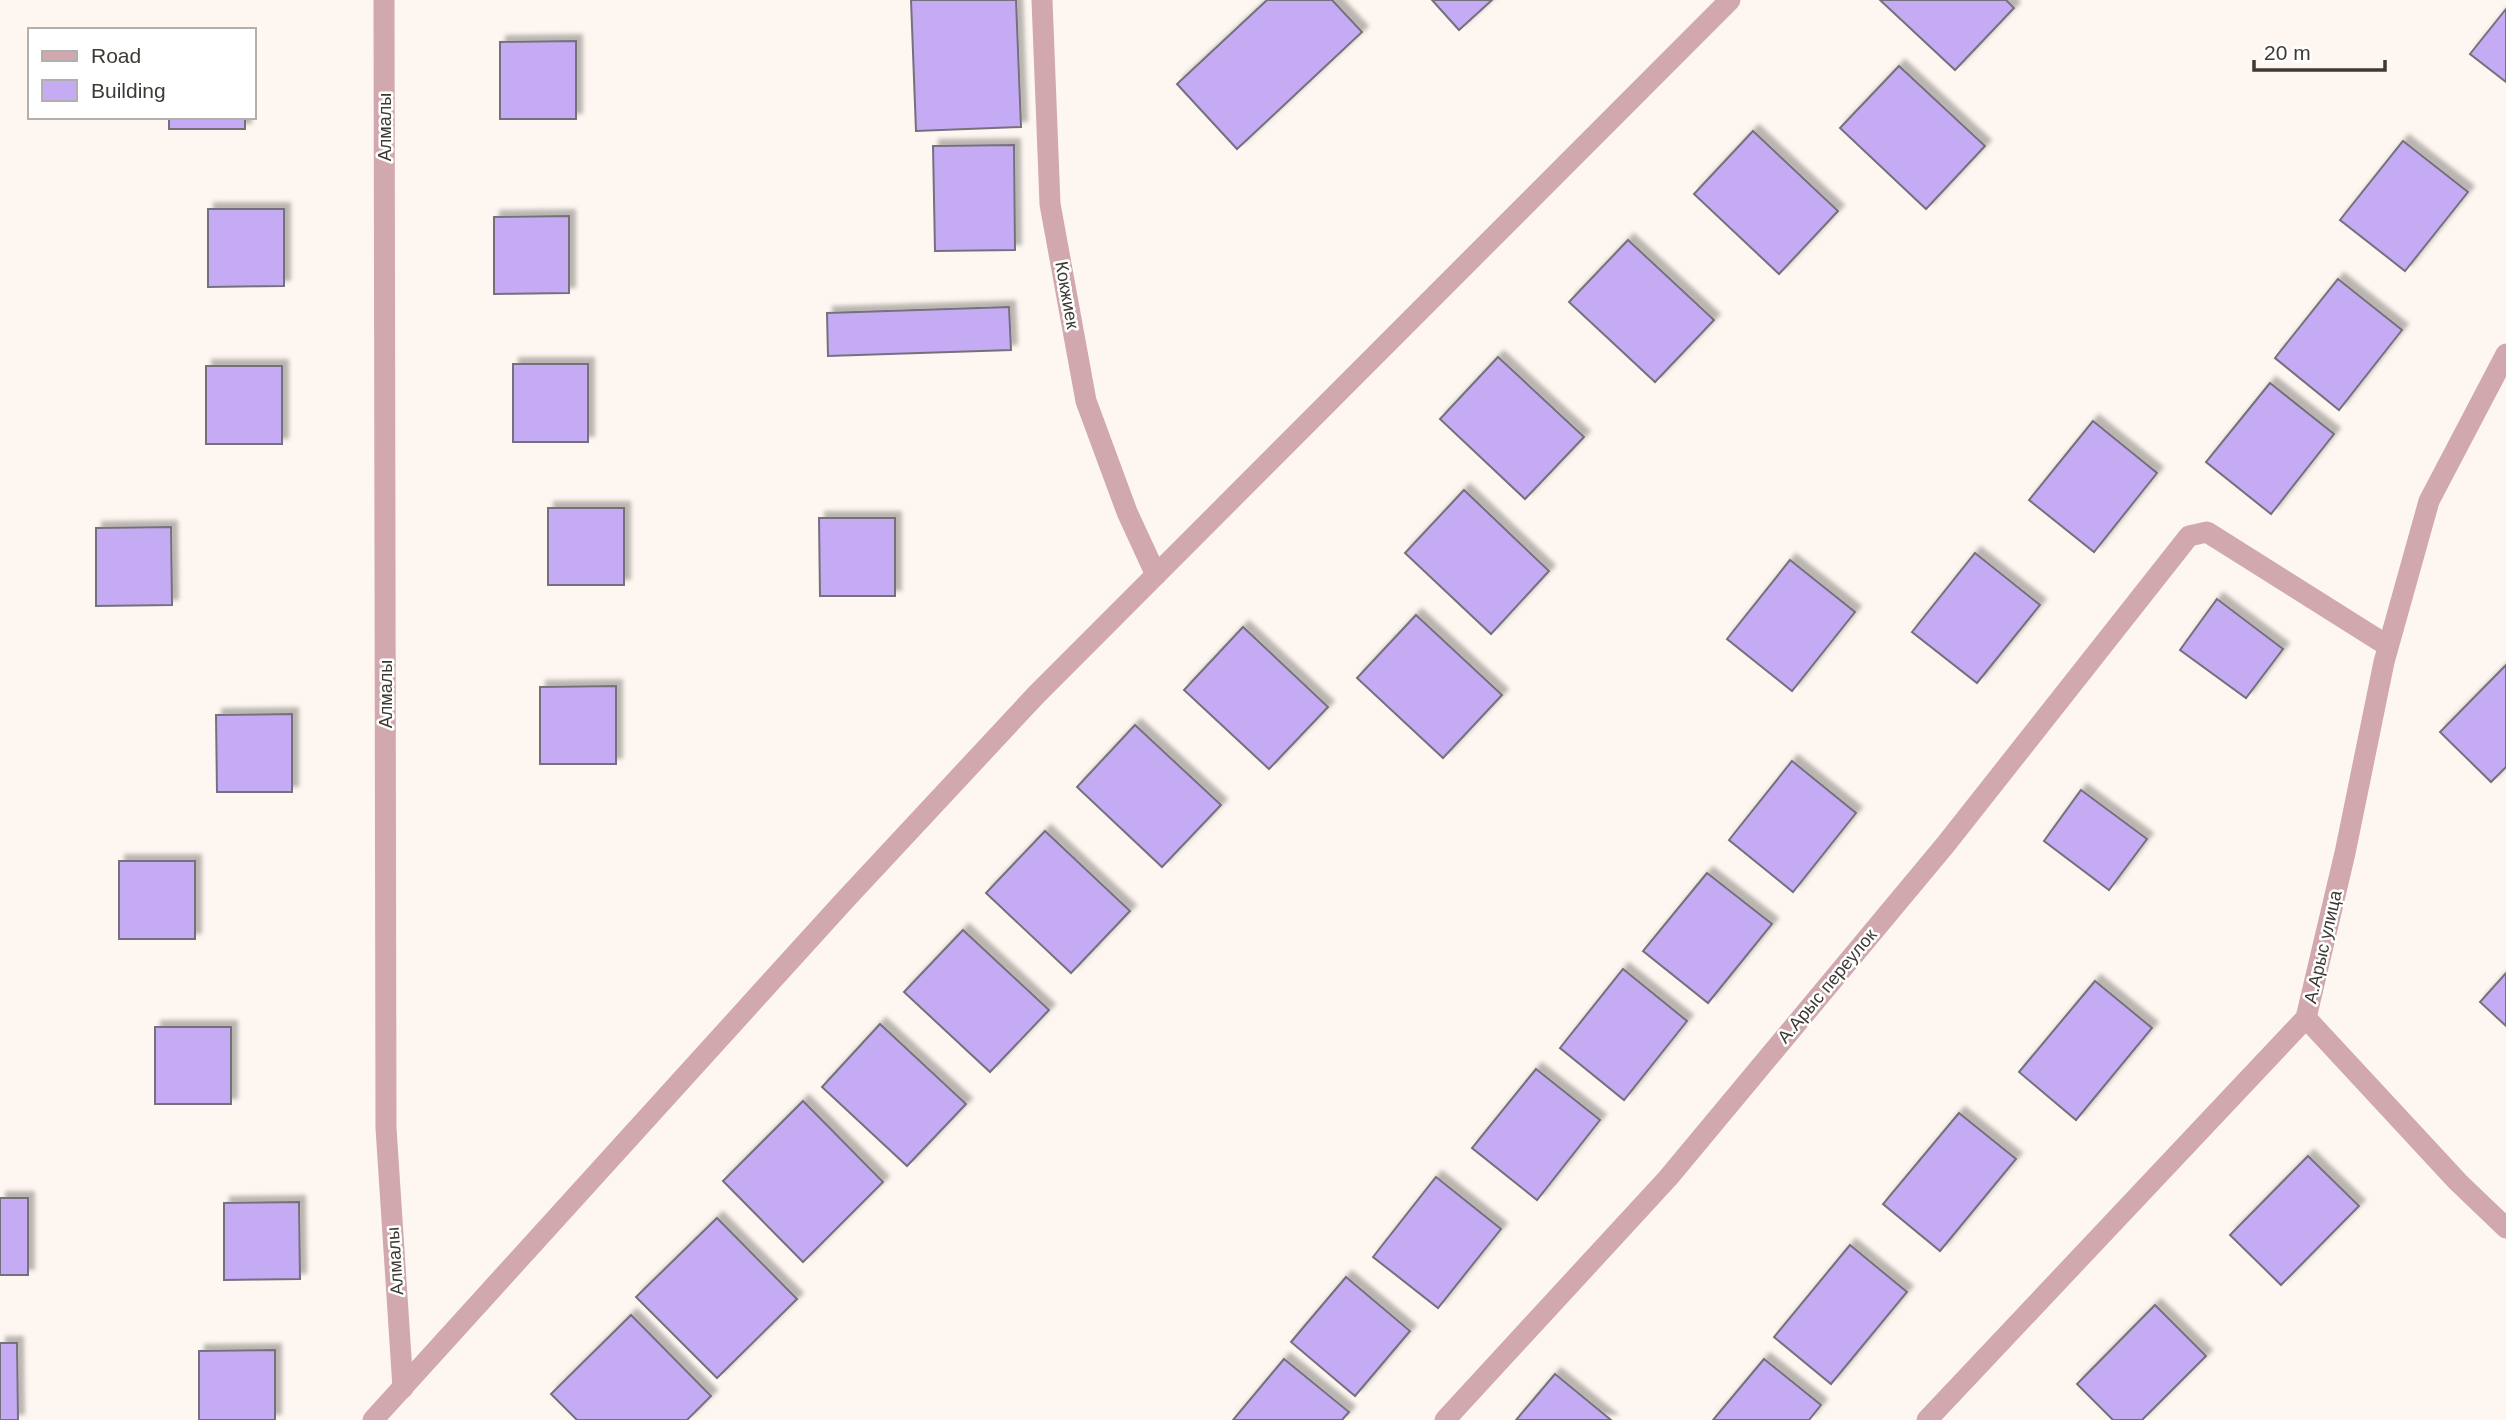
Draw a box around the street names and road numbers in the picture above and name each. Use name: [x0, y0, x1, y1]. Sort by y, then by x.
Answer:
street label: Алмалы: [375, 93, 395, 161]
street label: Кокжиек: [1051, 260, 1083, 331]
street label: Алмалы: [376, 660, 396, 728]
street label: А.Арыс улица: [2300, 888, 2346, 1005]
street label: А.Арыс переулок: [1773, 925, 1881, 1047]
street label: Алмалы: [383, 1226, 407, 1296]

